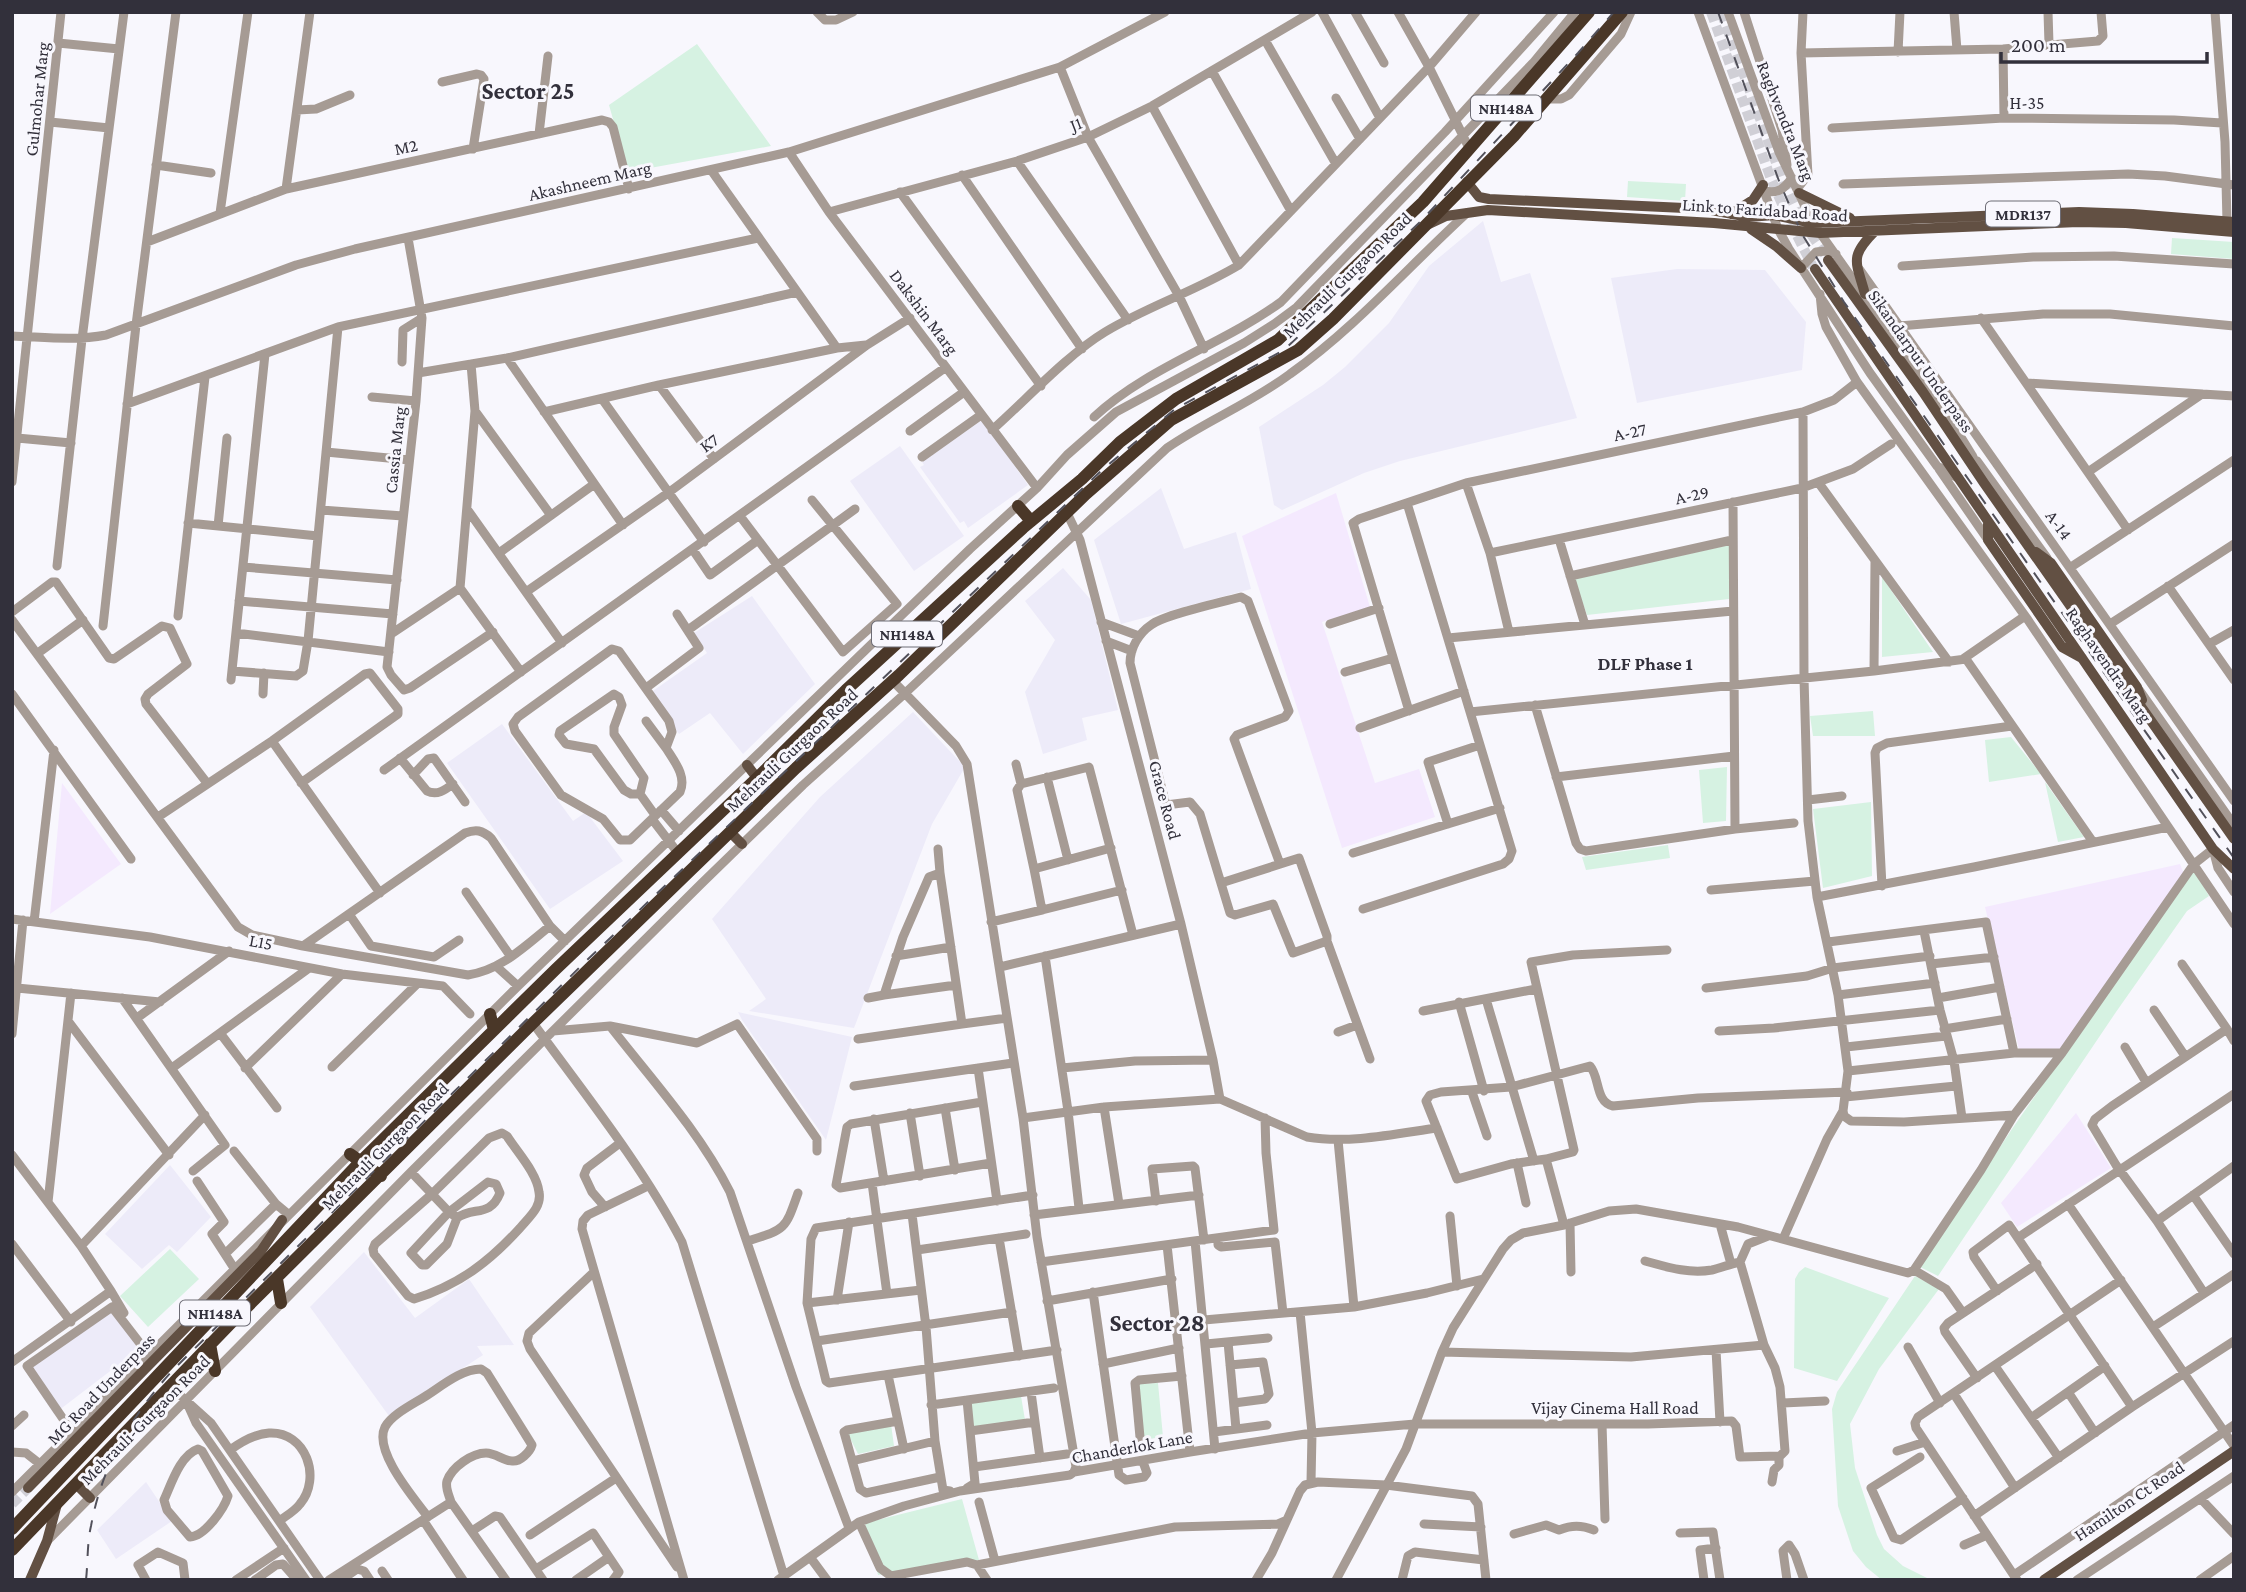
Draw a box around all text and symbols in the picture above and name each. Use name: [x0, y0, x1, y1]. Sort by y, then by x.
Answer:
scale bar: [2001, 21, 2208, 65]
text: 200 m: [2011, 33, 2066, 57]
street label: Gulmohar Marg: [21, 41, 53, 157]
street label: Raghvendra Marg: [1753, 58, 1819, 184]
district label: Sector 25: [481, 77, 575, 104]
street label: H-35: [2009, 93, 2045, 113]
road number: NH148A: [1471, 96, 1541, 120]
street label: J1: [1065, 113, 1085, 136]
street label: M2: [392, 135, 420, 159]
street label: Akashneem Marg: [527, 157, 654, 205]
street label: Link to Faridabad Road: [1681, 194, 1849, 226]
road number: MDR137: [1986, 202, 2060, 227]
street label: Mehrauli Gurgaon Road: [1278, 208, 1416, 342]
street label: Dakshin Marg: [886, 266, 963, 359]
street label: Sikandarpur Underpass: [1864, 286, 1978, 436]
street label: Cassia Marg: [380, 405, 410, 495]
street label: A-27: [1612, 419, 1648, 445]
street label: K7: [696, 429, 722, 457]
street label: A-29: [1673, 482, 1711, 508]
street label: A-14: [2042, 506, 2076, 544]
street label: Raghavendra Marg: [2062, 604, 2156, 727]
road number: NH148A: [872, 622, 942, 646]
district label: DLF Phase 1: [1597, 653, 1693, 674]
street label: Mehrauli Gurgaon Road: [722, 684, 862, 816]
street label: Grace Road: [1145, 758, 1185, 842]
street label: L15: [248, 930, 274, 954]
street label: Mehrauli Gurgaon Road: [317, 1078, 453, 1214]
road number: NH148A: [180, 1301, 250, 1326]
district label: Sector 28: [1109, 1309, 1205, 1336]
street label: MG Road Underpass: [43, 1329, 159, 1449]
street label: Mehrauli-Gurgaon Road: [76, 1351, 214, 1489]
street label: Vijay Cinema Hall Road: [1531, 1398, 1699, 1419]
street label: Chanderlok Lane: [1070, 1427, 1194, 1467]
street label: Hamilton Ct Road: [2070, 1457, 2188, 1545]

